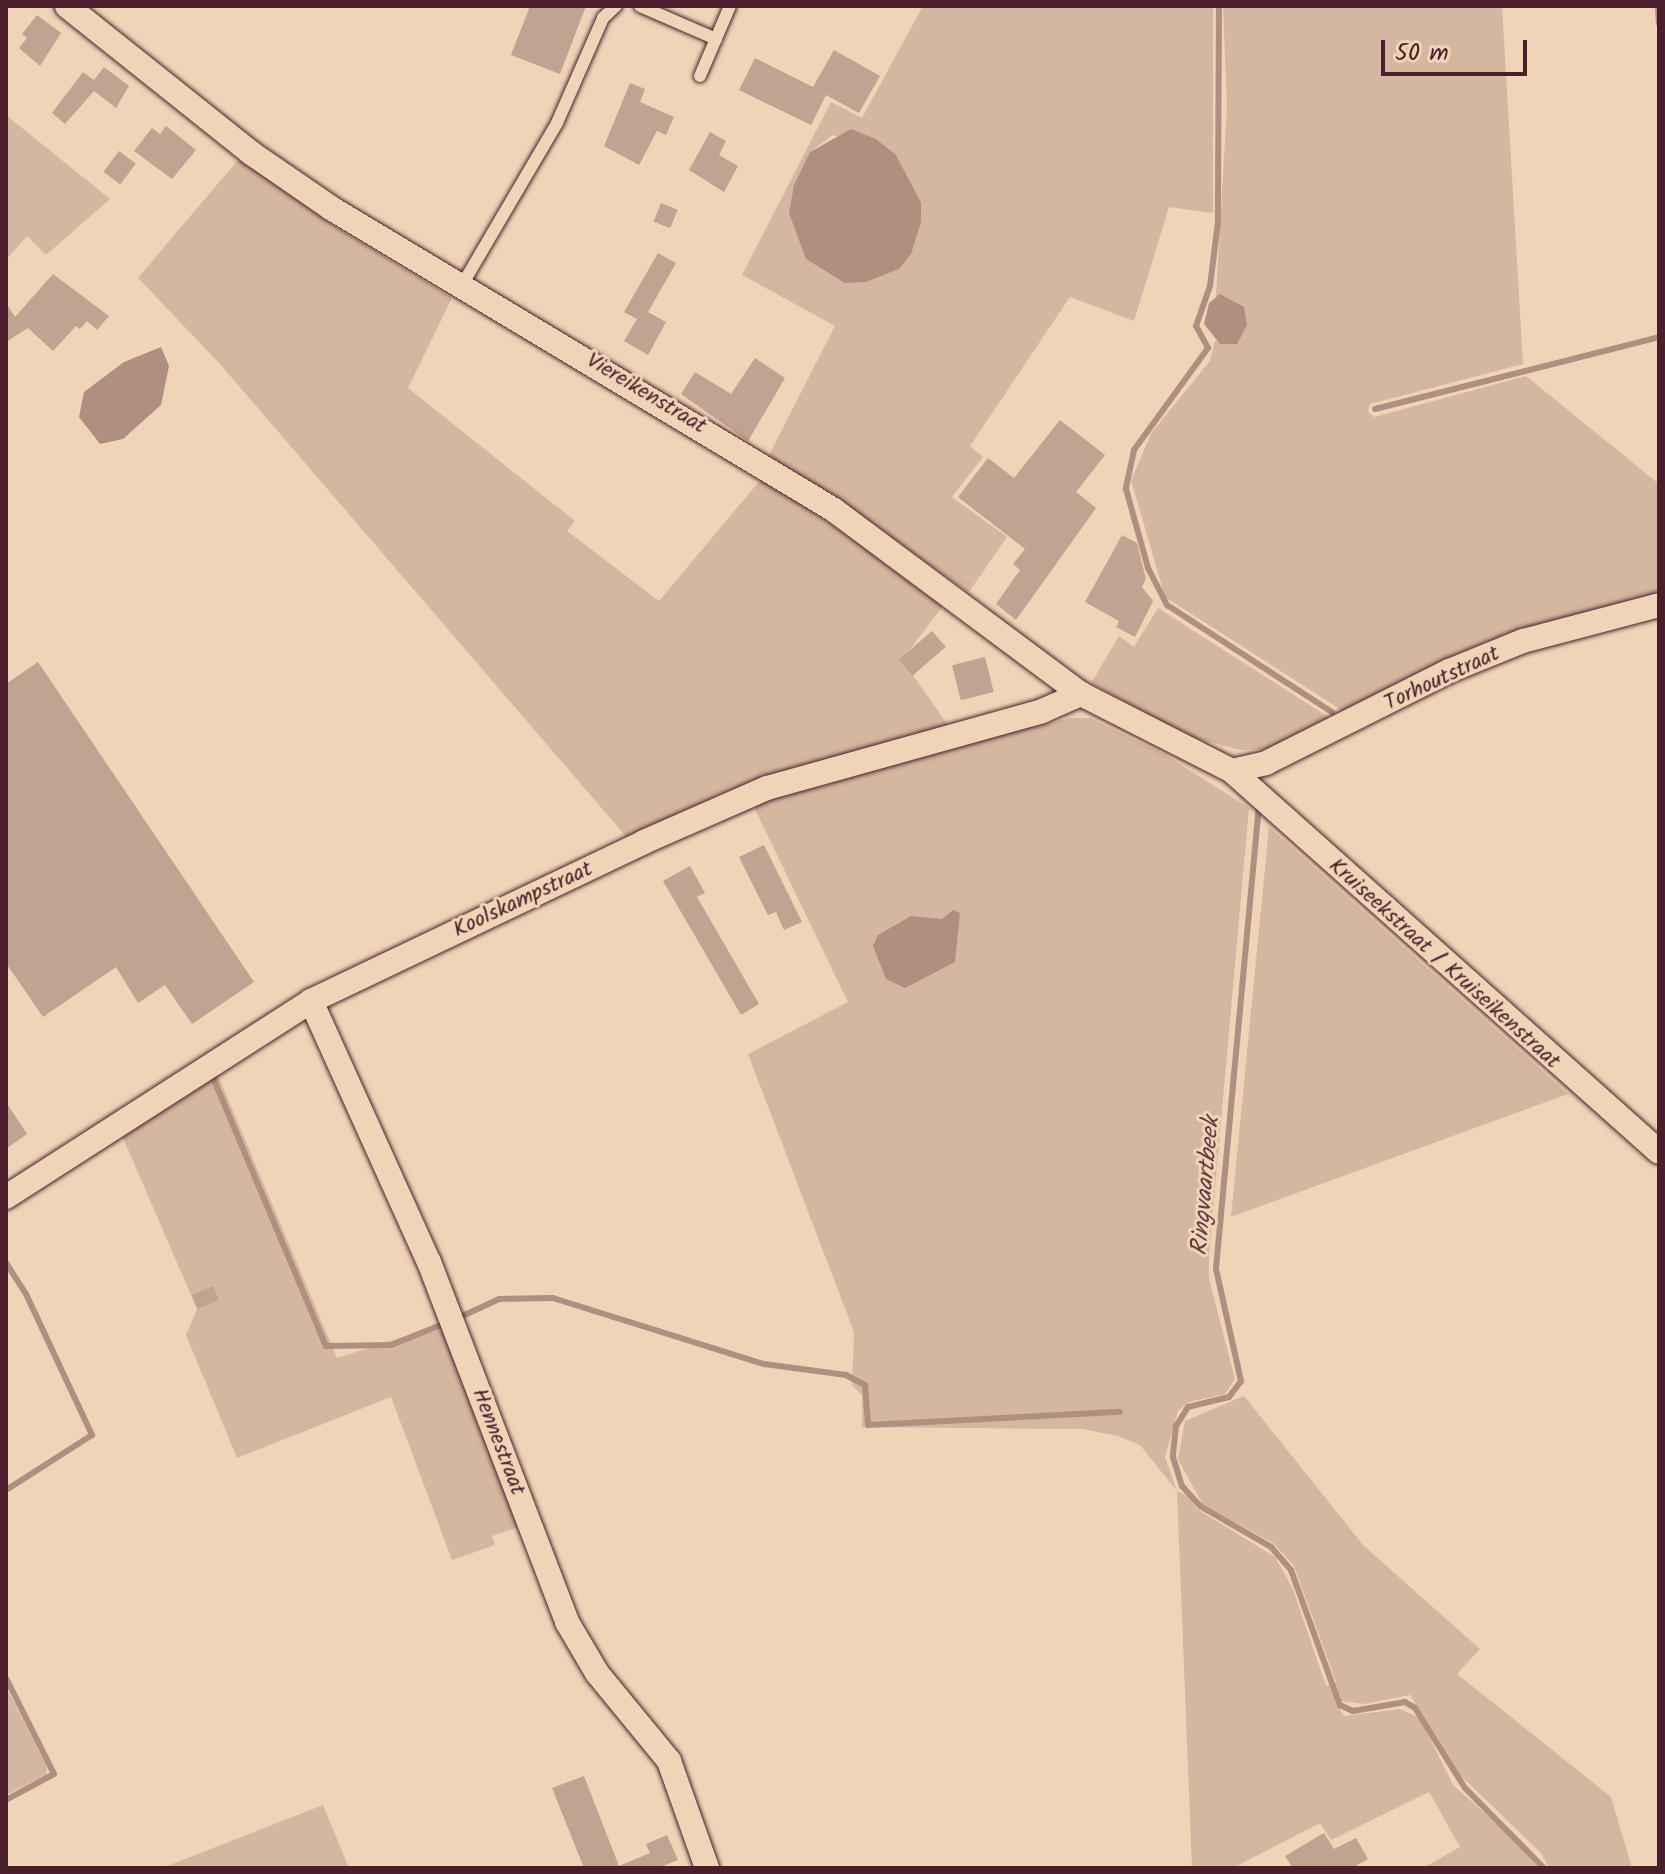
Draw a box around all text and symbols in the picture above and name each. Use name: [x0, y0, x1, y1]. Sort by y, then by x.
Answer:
scale bar: [1385, 24, 1531, 74]
text: 50 m: [1395, 34, 1449, 73]
street label: Viereikenstraat: [581, 348, 711, 440]
street label: Torhoutstraat: [1380, 641, 1504, 717]
street label: Kruiseekstraat / Kruiseikenstraat: [1323, 853, 1565, 1075]
street label: Koolskampstraat: [449, 856, 597, 944]
water label: Ringvaartbeek: [1186, 1115, 1226, 1257]
street label: Hennestraat: [466, 1385, 530, 1499]

